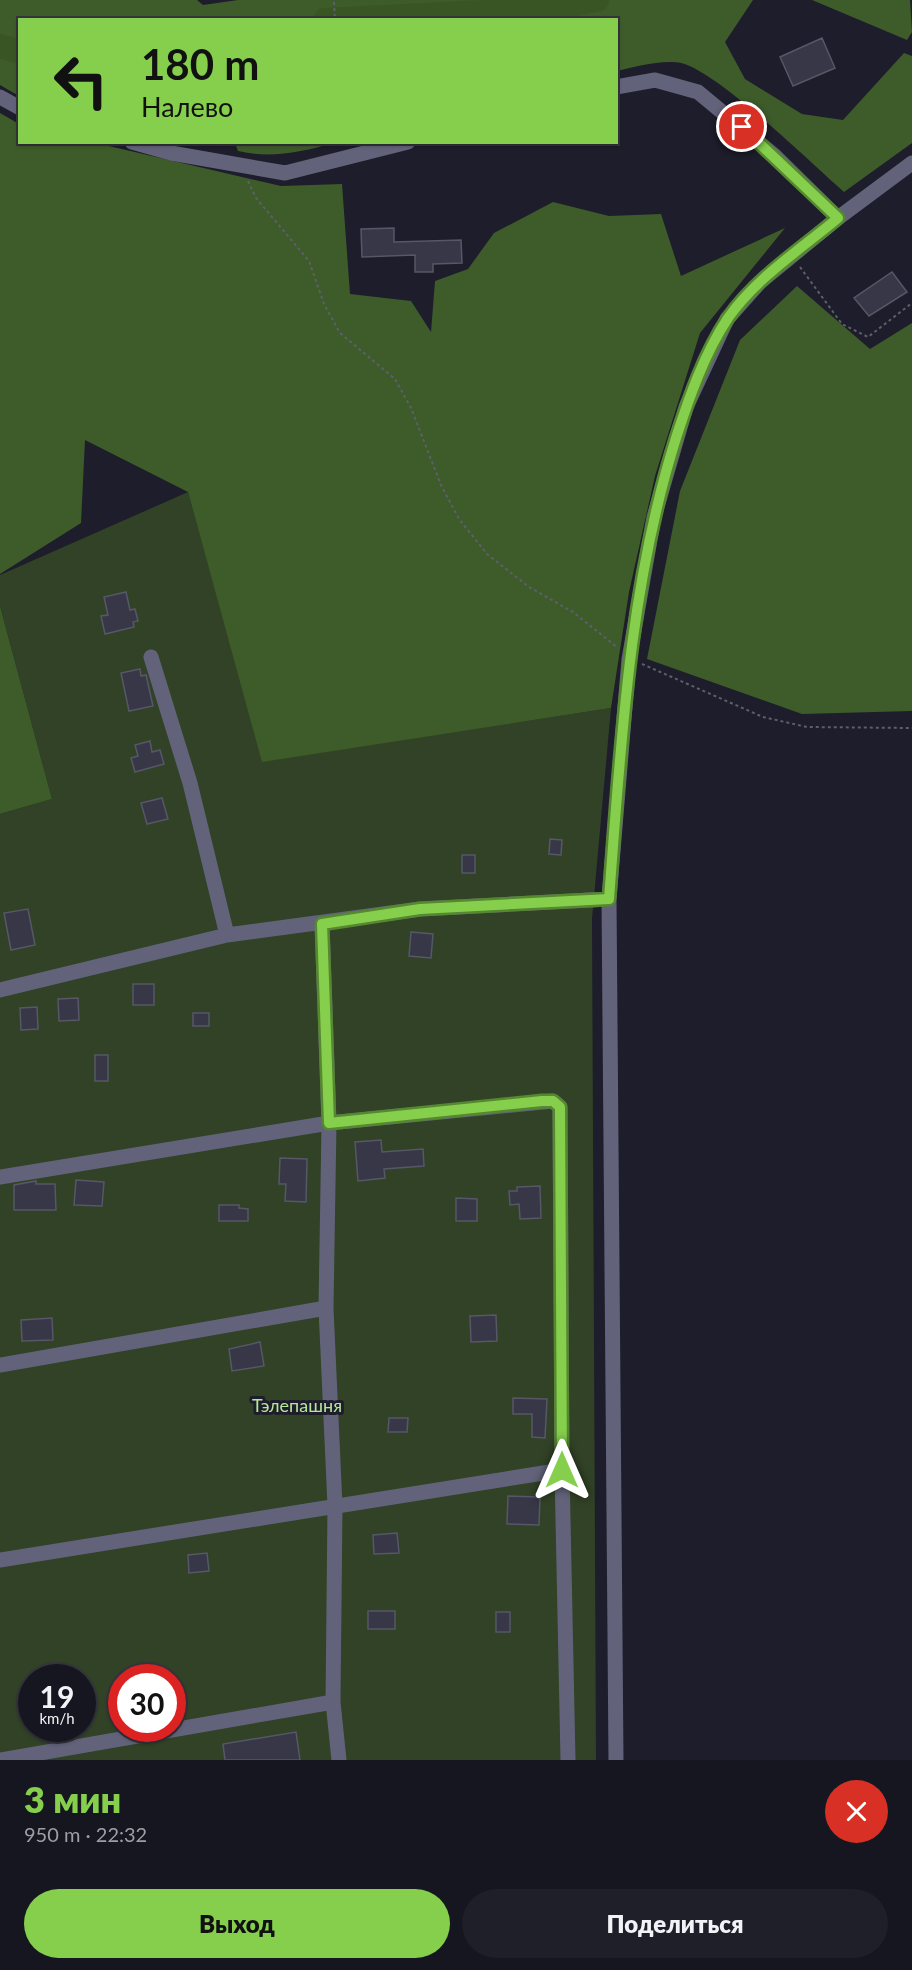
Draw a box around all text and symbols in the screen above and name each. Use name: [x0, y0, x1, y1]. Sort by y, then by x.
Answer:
text: 180 m: [141, 39, 259, 89]
icon: left: [42, 42, 120, 120]
text: Налево: [141, 90, 233, 123]
pin: [716, 101, 767, 152]
icon: arrive: [725, 110, 758, 143]
park label: Тэлепашня: [252, 1394, 342, 1416]
position arrow: [530, 1438, 594, 1502]
speed limit sign: 30: [108, 1664, 186, 1742]
text: 19: [40, 1678, 74, 1714]
text: km/h: [39, 1709, 75, 1727]
text: 3 мин: [24, 1777, 121, 1821]
button: close: [825, 1780, 888, 1843]
text: 950 m · 22:32: [24, 1822, 147, 1846]
button: Выход: [24, 1889, 450, 1958]
button: Поделиться: [462, 1889, 888, 1958]

